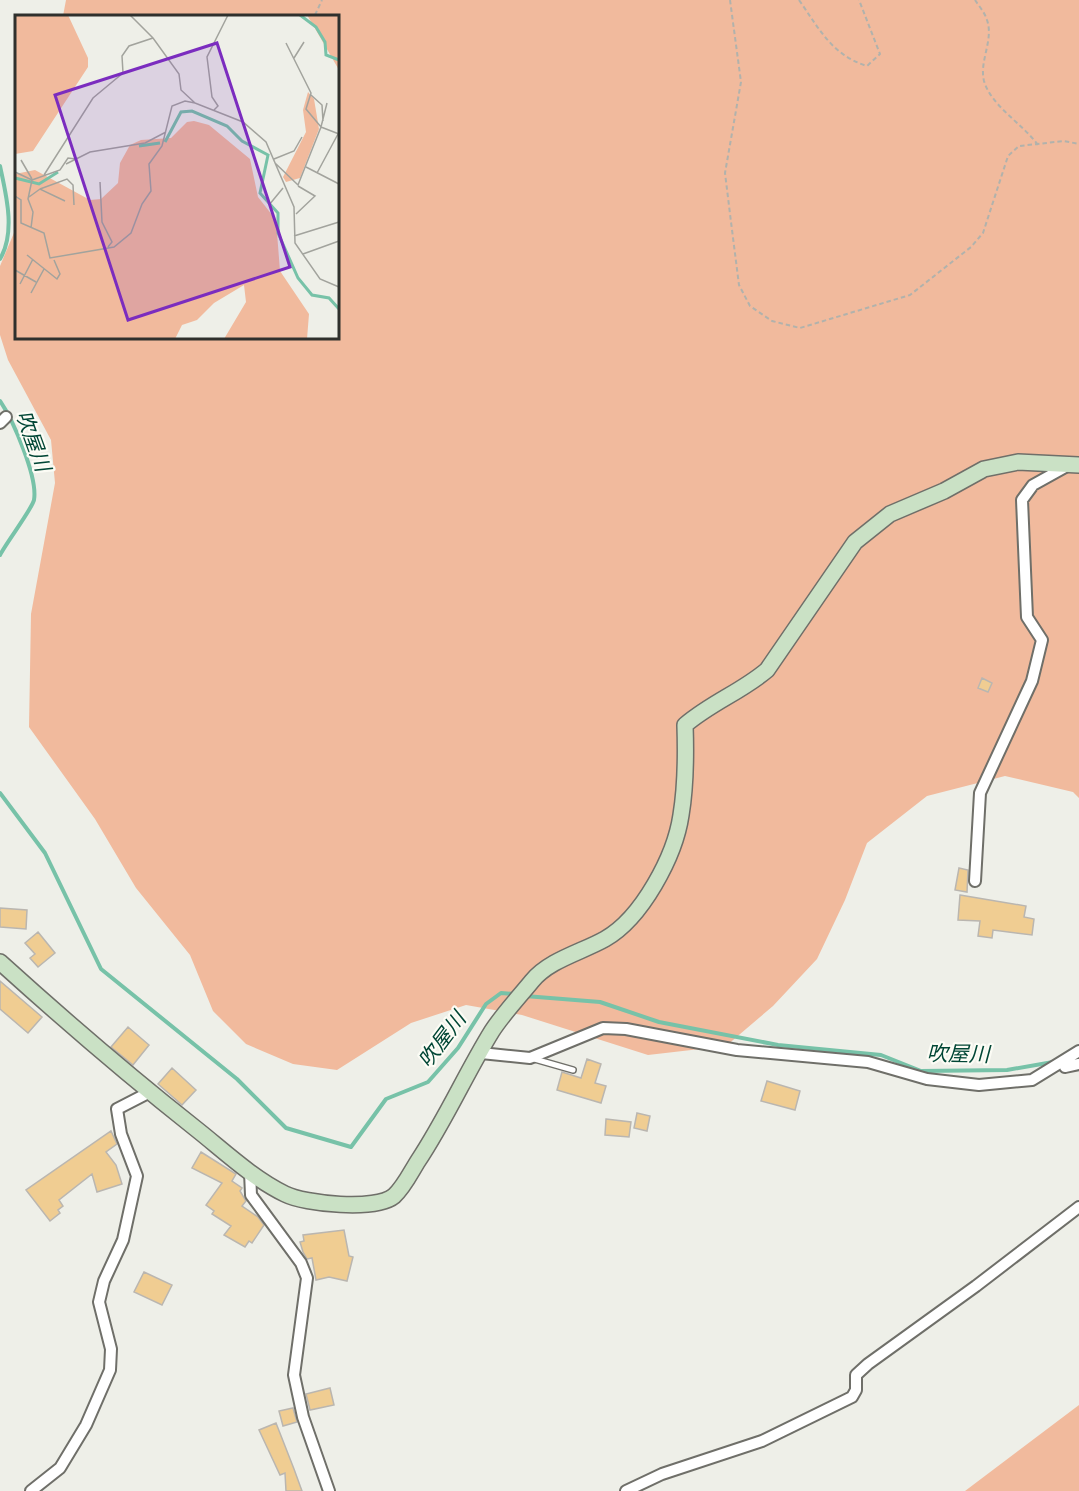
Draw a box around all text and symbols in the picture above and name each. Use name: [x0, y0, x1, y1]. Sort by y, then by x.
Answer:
inset map: [15, 15, 339, 339]
water label: 吹屋川: [10, 407, 57, 477]
water label: 吹屋川: [413, 1005, 473, 1073]
water label: 吹屋川: [926, 1040, 992, 1068]

